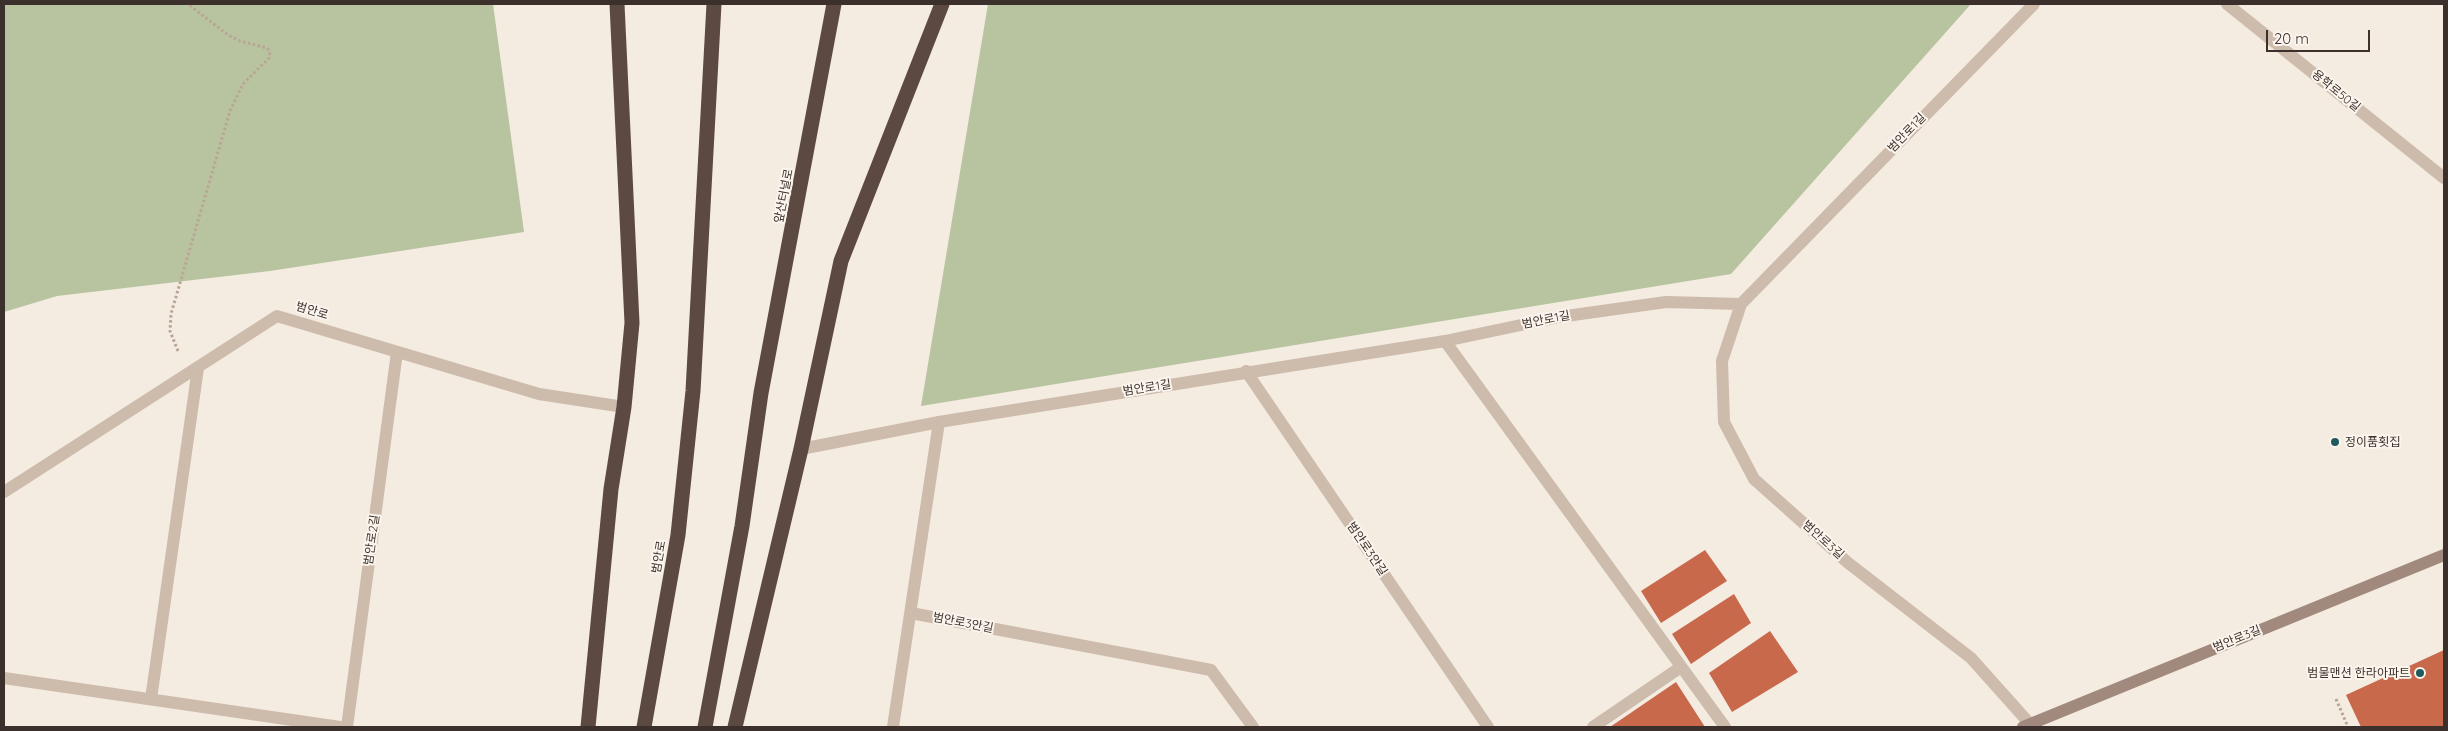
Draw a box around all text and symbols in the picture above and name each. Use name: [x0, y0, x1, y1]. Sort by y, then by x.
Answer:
scale bar: [2268, 20, 2372, 52]
text: 20 m: [2274, 29, 2309, 48]
street label: 용학로50길: [2309, 67, 2363, 115]
street label: 범안로1길: [1885, 111, 1929, 155]
street label: 앞산터널로: [772, 168, 796, 224]
street label: 범안로: [294, 299, 330, 323]
street label: 범안로1길: [1521, 308, 1571, 332]
street label: 범안로1길: [1122, 377, 1172, 399]
place label: 정이품횟집: [2345, 435, 2400, 449]
marker: 정이품횟집: [2329, 436, 2341, 448]
street label: 범안로2길: [361, 514, 383, 566]
street label: 범안로3길: [1799, 518, 1847, 562]
street label: 범안로3안길: [1344, 519, 1390, 579]
street label: 범안로: [649, 539, 669, 575]
street label: 범안로3안길: [931, 610, 995, 636]
street label: 범안로3길: [2211, 623, 2263, 655]
place label: 범물맨션 한라아파트: [2307, 666, 2410, 680]
marker: 범물맨션 한라아파트: [2414, 667, 2426, 679]

